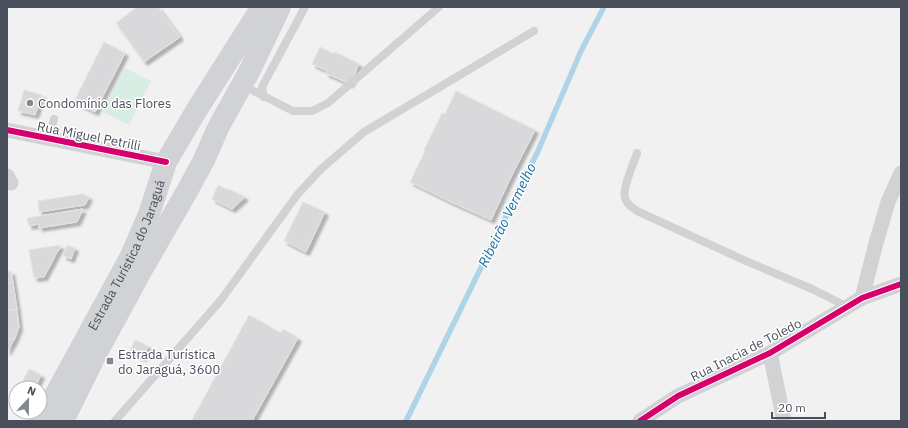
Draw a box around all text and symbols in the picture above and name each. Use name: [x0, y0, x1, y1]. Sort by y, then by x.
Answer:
place label: Condomínio das Flores: [38, 95, 171, 112]
marker: Condomínio das Flores: [25, 98, 35, 108]
street label: Rua Miguel Petrilli: [36, 118, 142, 154]
water label: Ribeirão Vermelho: [474, 160, 540, 270]
street label: Estrada Turística do Jaraguá: [84, 177, 168, 333]
street label: Rua Inacia de Toledo: [688, 315, 804, 385]
place label: Estrada Turística do Jaraguá, 3600: [118, 346, 220, 378]
marker: Estrada Turística do Jaraguá, 3600: [105, 356, 115, 366]
north arrow: [8, 380, 48, 420]
text: N: [25, 383, 38, 399]
scale bar: [772, 394, 825, 420]
text: 20 m: [778, 400, 806, 415]

